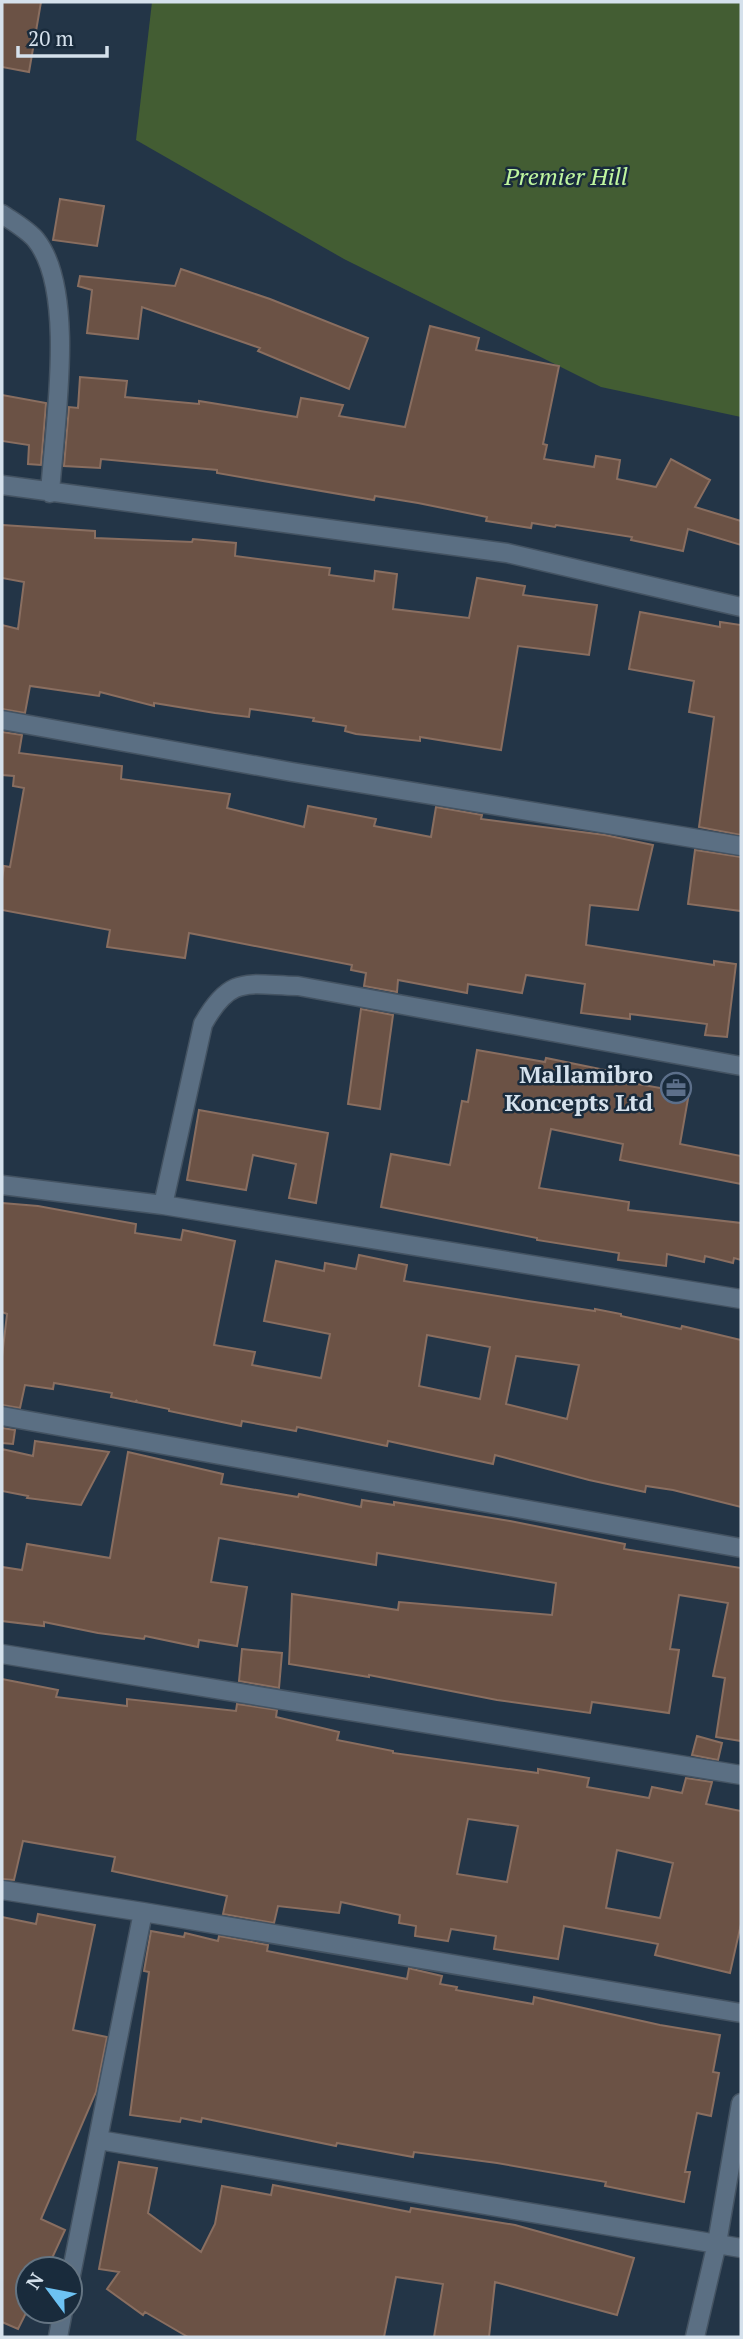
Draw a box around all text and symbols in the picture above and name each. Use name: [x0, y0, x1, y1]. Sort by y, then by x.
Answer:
scale bar: [18, 14, 107, 58]
text: 20 m: [28, 24, 74, 52]
park label: Premier Hill: [503, 160, 628, 192]
place label: Mallamibro Koncepts Ltd: [504, 1058, 654, 1118]
office icon: Mallamibro Koncepts Ltd: [659, 1071, 693, 1105]
north arrow: [14, 2255, 84, 2325]
text: N: [20, 2267, 49, 2293]

